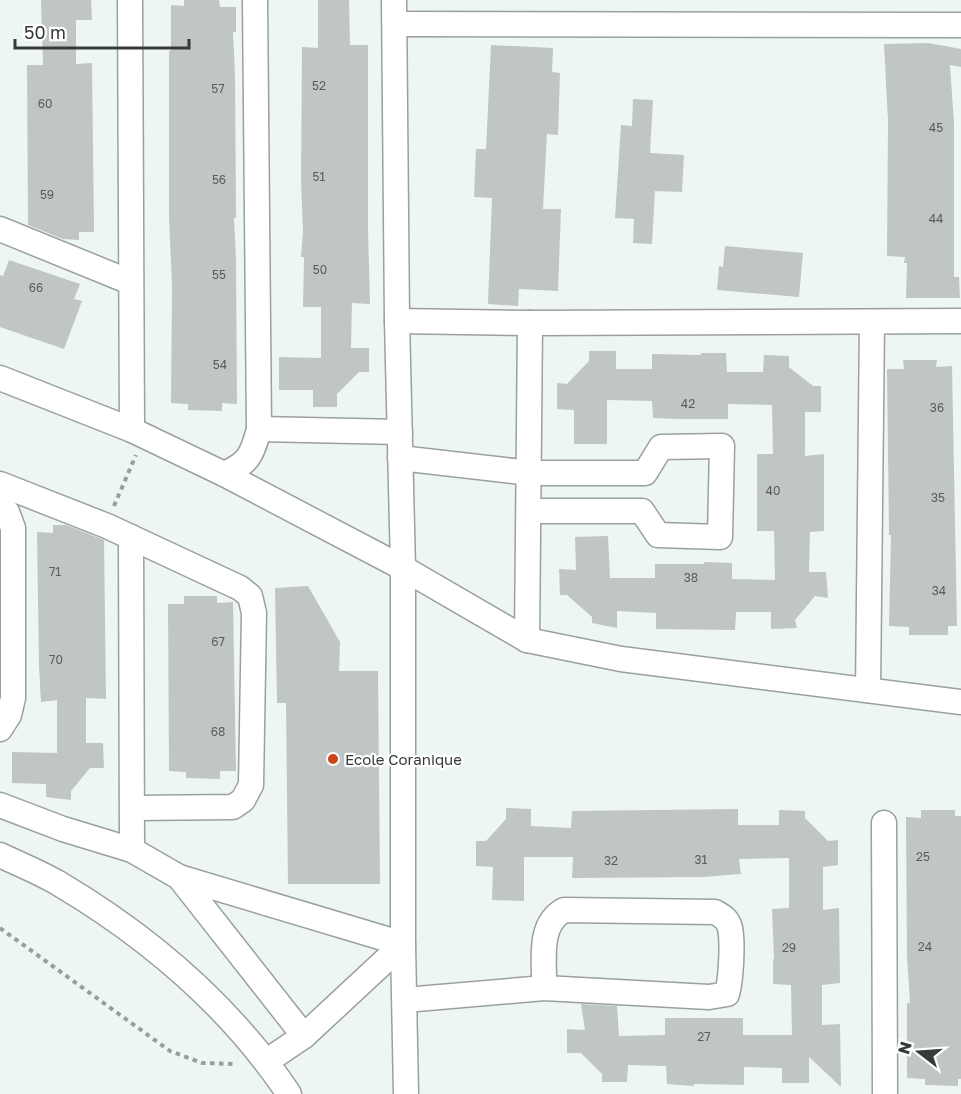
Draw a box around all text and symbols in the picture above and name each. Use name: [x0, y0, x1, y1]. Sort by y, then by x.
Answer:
scale bar: [15, 12, 189, 50]
text: 50 m: [24, 21, 66, 43]
house number: 52: [312, 78, 326, 93]
house number: 57: [211, 81, 225, 96]
house number: 60: [38, 96, 52, 111]
house number: 45: [929, 120, 943, 135]
house number: 51: [313, 169, 326, 184]
house number: 56: [212, 172, 226, 187]
house number: 59: [40, 187, 54, 202]
house number: 44: [929, 211, 943, 226]
house number: 50: [313, 262, 327, 277]
house number: 55: [212, 267, 226, 282]
house number: 66: [29, 280, 43, 295]
house number: 54: [213, 357, 227, 372]
house number: 42: [681, 396, 695, 411]
house number: 36: [930, 400, 944, 415]
house number: 40: [766, 483, 780, 498]
house number: 35: [931, 490, 945, 505]
house number: 71: [49, 564, 61, 579]
house number: 38: [684, 570, 698, 585]
house number: 34: [932, 583, 946, 598]
house number: 67: [211, 634, 225, 649]
house number: 70: [49, 652, 63, 667]
house number: 68: [211, 724, 225, 739]
place label: Ecole Coranique: [345, 750, 462, 768]
marker: Ecole Coranique: [326, 752, 340, 766]
house number: 25: [916, 849, 930, 864]
house number: 31: [695, 852, 708, 867]
house number: 32: [604, 853, 618, 868]
house number: 24: [918, 939, 932, 954]
house number: 29: [782, 940, 796, 955]
north arrow: [889, 1022, 949, 1082]
house number: 27: [697, 1029, 711, 1044]
text: N: [893, 1039, 916, 1056]

